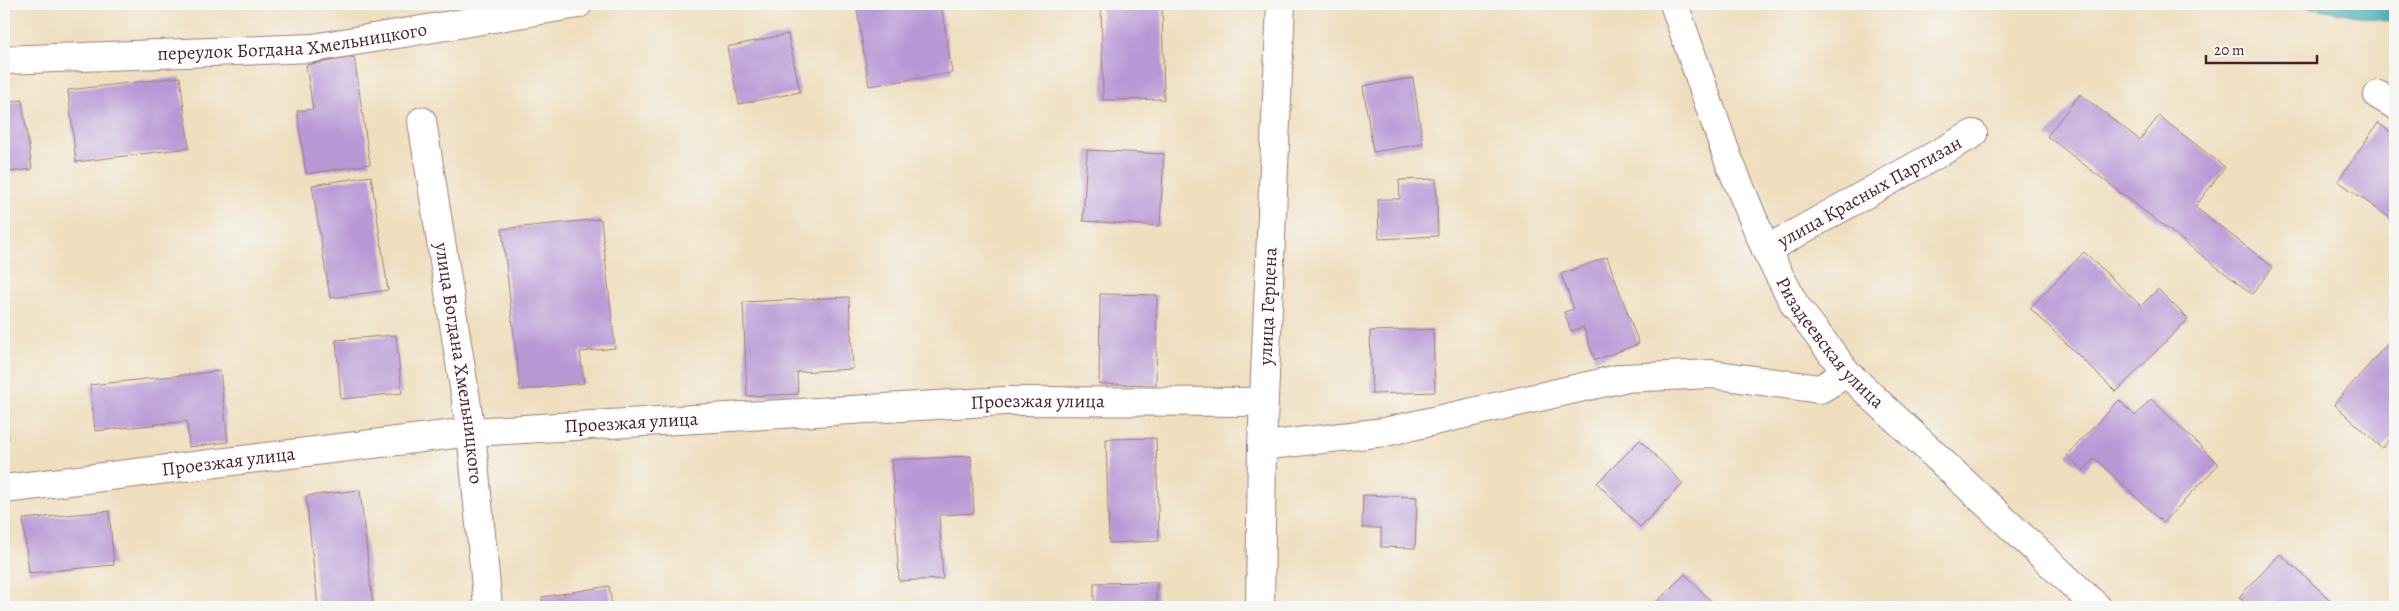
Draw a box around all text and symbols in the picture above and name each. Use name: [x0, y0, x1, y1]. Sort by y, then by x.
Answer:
street label: переулок Богдана Хмельницкого: [157, 16, 429, 67]
scale bar: [2206, 32, 2318, 64]
text: 20 m: [2214, 40, 2245, 60]
street label: улица Красных Партизан: [1772, 130, 1967, 254]
street label: улица Богдана Хмельницкого: [428, 239, 489, 485]
street label: улица Герцена: [1252, 246, 1284, 367]
street label: Ризадеевская улица: [1770, 272, 1890, 414]
street label: Проезжая улица: [970, 388, 1105, 416]
street label: Проезжая улица: [564, 406, 699, 440]
street label: Проезжая улица: [160, 441, 297, 483]

